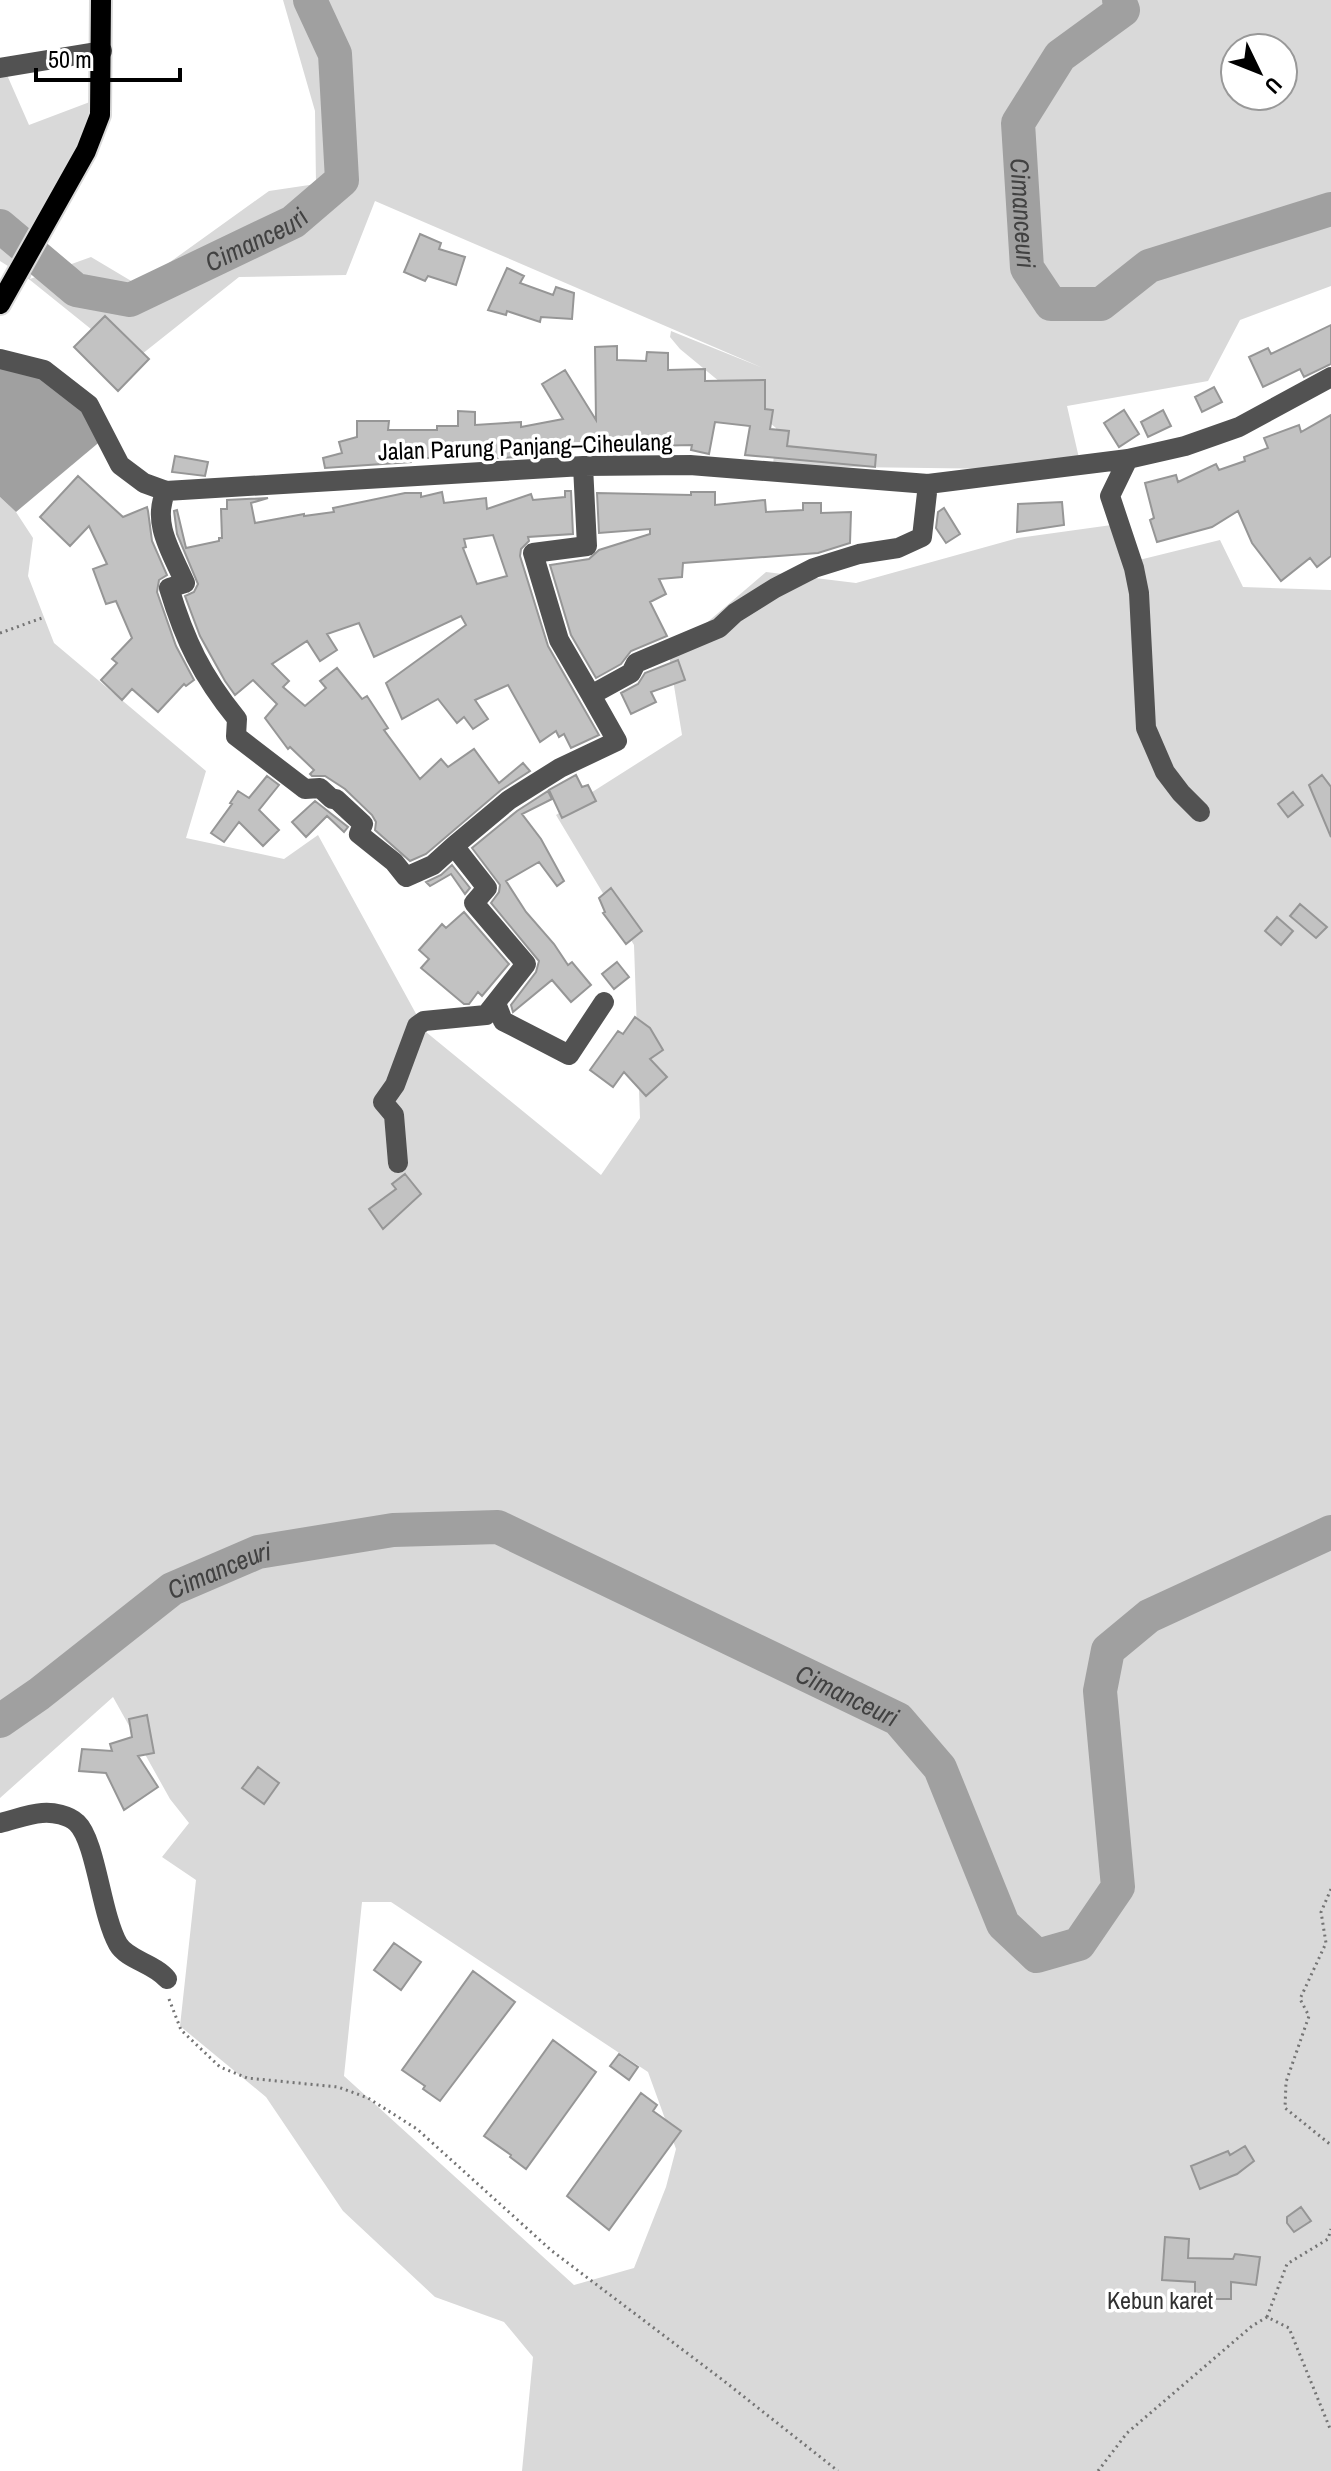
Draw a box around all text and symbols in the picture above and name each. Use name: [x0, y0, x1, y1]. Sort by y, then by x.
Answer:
scale bar: [36, 32, 180, 82]
north arrow: [1219, 32, 1299, 112]
text: 50 m: [48, 43, 92, 75]
text: U: [1258, 71, 1289, 101]
water label: Cimanceuri: [1003, 157, 1044, 269]
water label: Cimanceuri: [199, 199, 315, 279]
street label: Jalan Parung Panjang–Ciheulang: [377, 425, 673, 467]
water label: Cimanceuri: [161, 1533, 273, 1607]
water label: Cimanceuri: [790, 1655, 905, 1734]
park label: Kebun karet: [1107, 2284, 1214, 2316]

